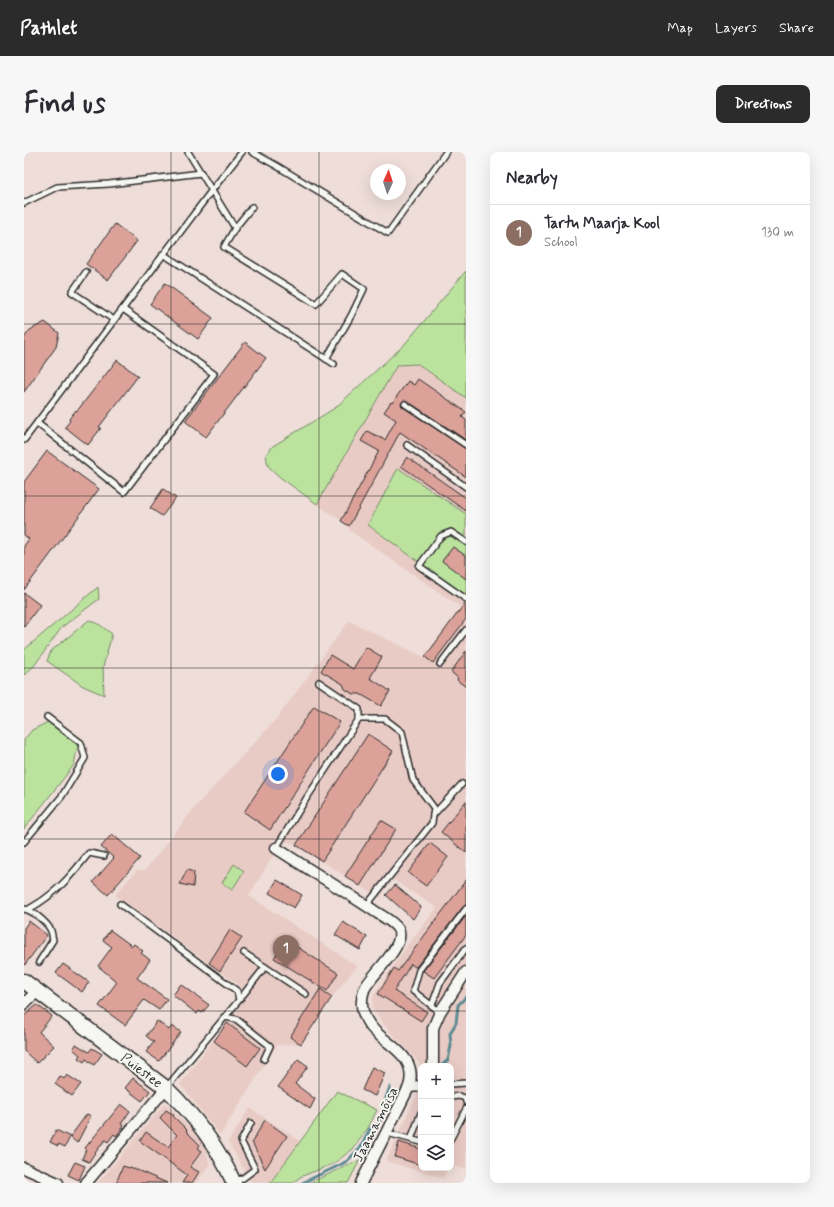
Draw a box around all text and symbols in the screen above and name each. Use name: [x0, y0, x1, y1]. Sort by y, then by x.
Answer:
text: Pathlet: [20, 16, 77, 41]
text: Map: [667, 19, 693, 37]
text: Layers: [715, 19, 757, 37]
text: Share: [779, 19, 814, 37]
button: Directions: [716, 85, 810, 123]
text: Find us: [24, 86, 105, 123]
north arrow: [370, 164, 406, 200]
text: Nearby: [506, 167, 558, 189]
text: Tartu Maarja Kool: [544, 214, 660, 234]
text: 1: [516, 224, 522, 241]
text: 130 m: [761, 224, 794, 241]
text: School: [544, 234, 578, 251]
your location: [268, 764, 288, 784]
pin: 1: [273, 935, 299, 968]
street label: Puiestee: [117, 1049, 166, 1092]
map controls: [418, 1063, 454, 1171]
button: +: [418, 1063, 454, 1099]
street label: Jaamamõisa: [349, 1084, 403, 1165]
button: −: [418, 1099, 454, 1135]
button: layers: [418, 1135, 454, 1171]

